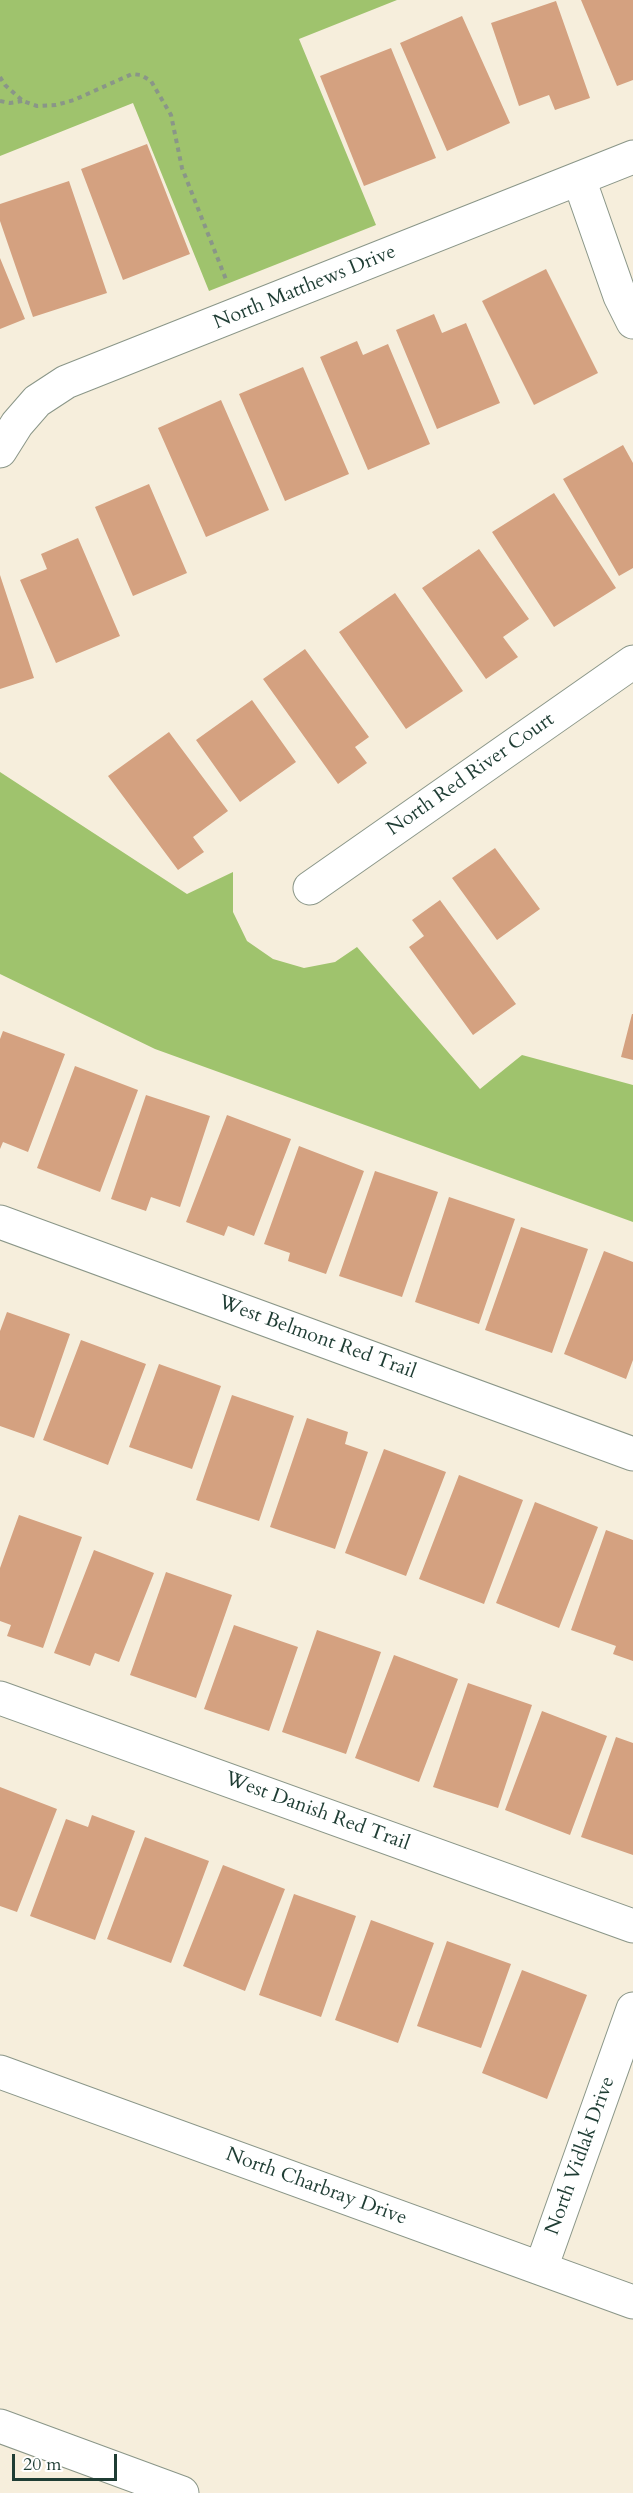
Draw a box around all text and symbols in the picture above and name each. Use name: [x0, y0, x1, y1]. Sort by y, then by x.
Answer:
street label: North Matthews Drive: [210, 240, 400, 336]
street label: North Red River Court: [383, 708, 559, 842]
street label: West Belmont Red Trail: [215, 1291, 419, 1385]
street label: West Danish Red Trail: [221, 1767, 413, 1857]
street label: North Vidlak Drive: [541, 2073, 621, 2239]
street label: North Charbray Drive: [222, 2143, 410, 2231]
scale bar: [15, 2442, 120, 2480]
text: 20 m: [23, 2452, 62, 2477]

